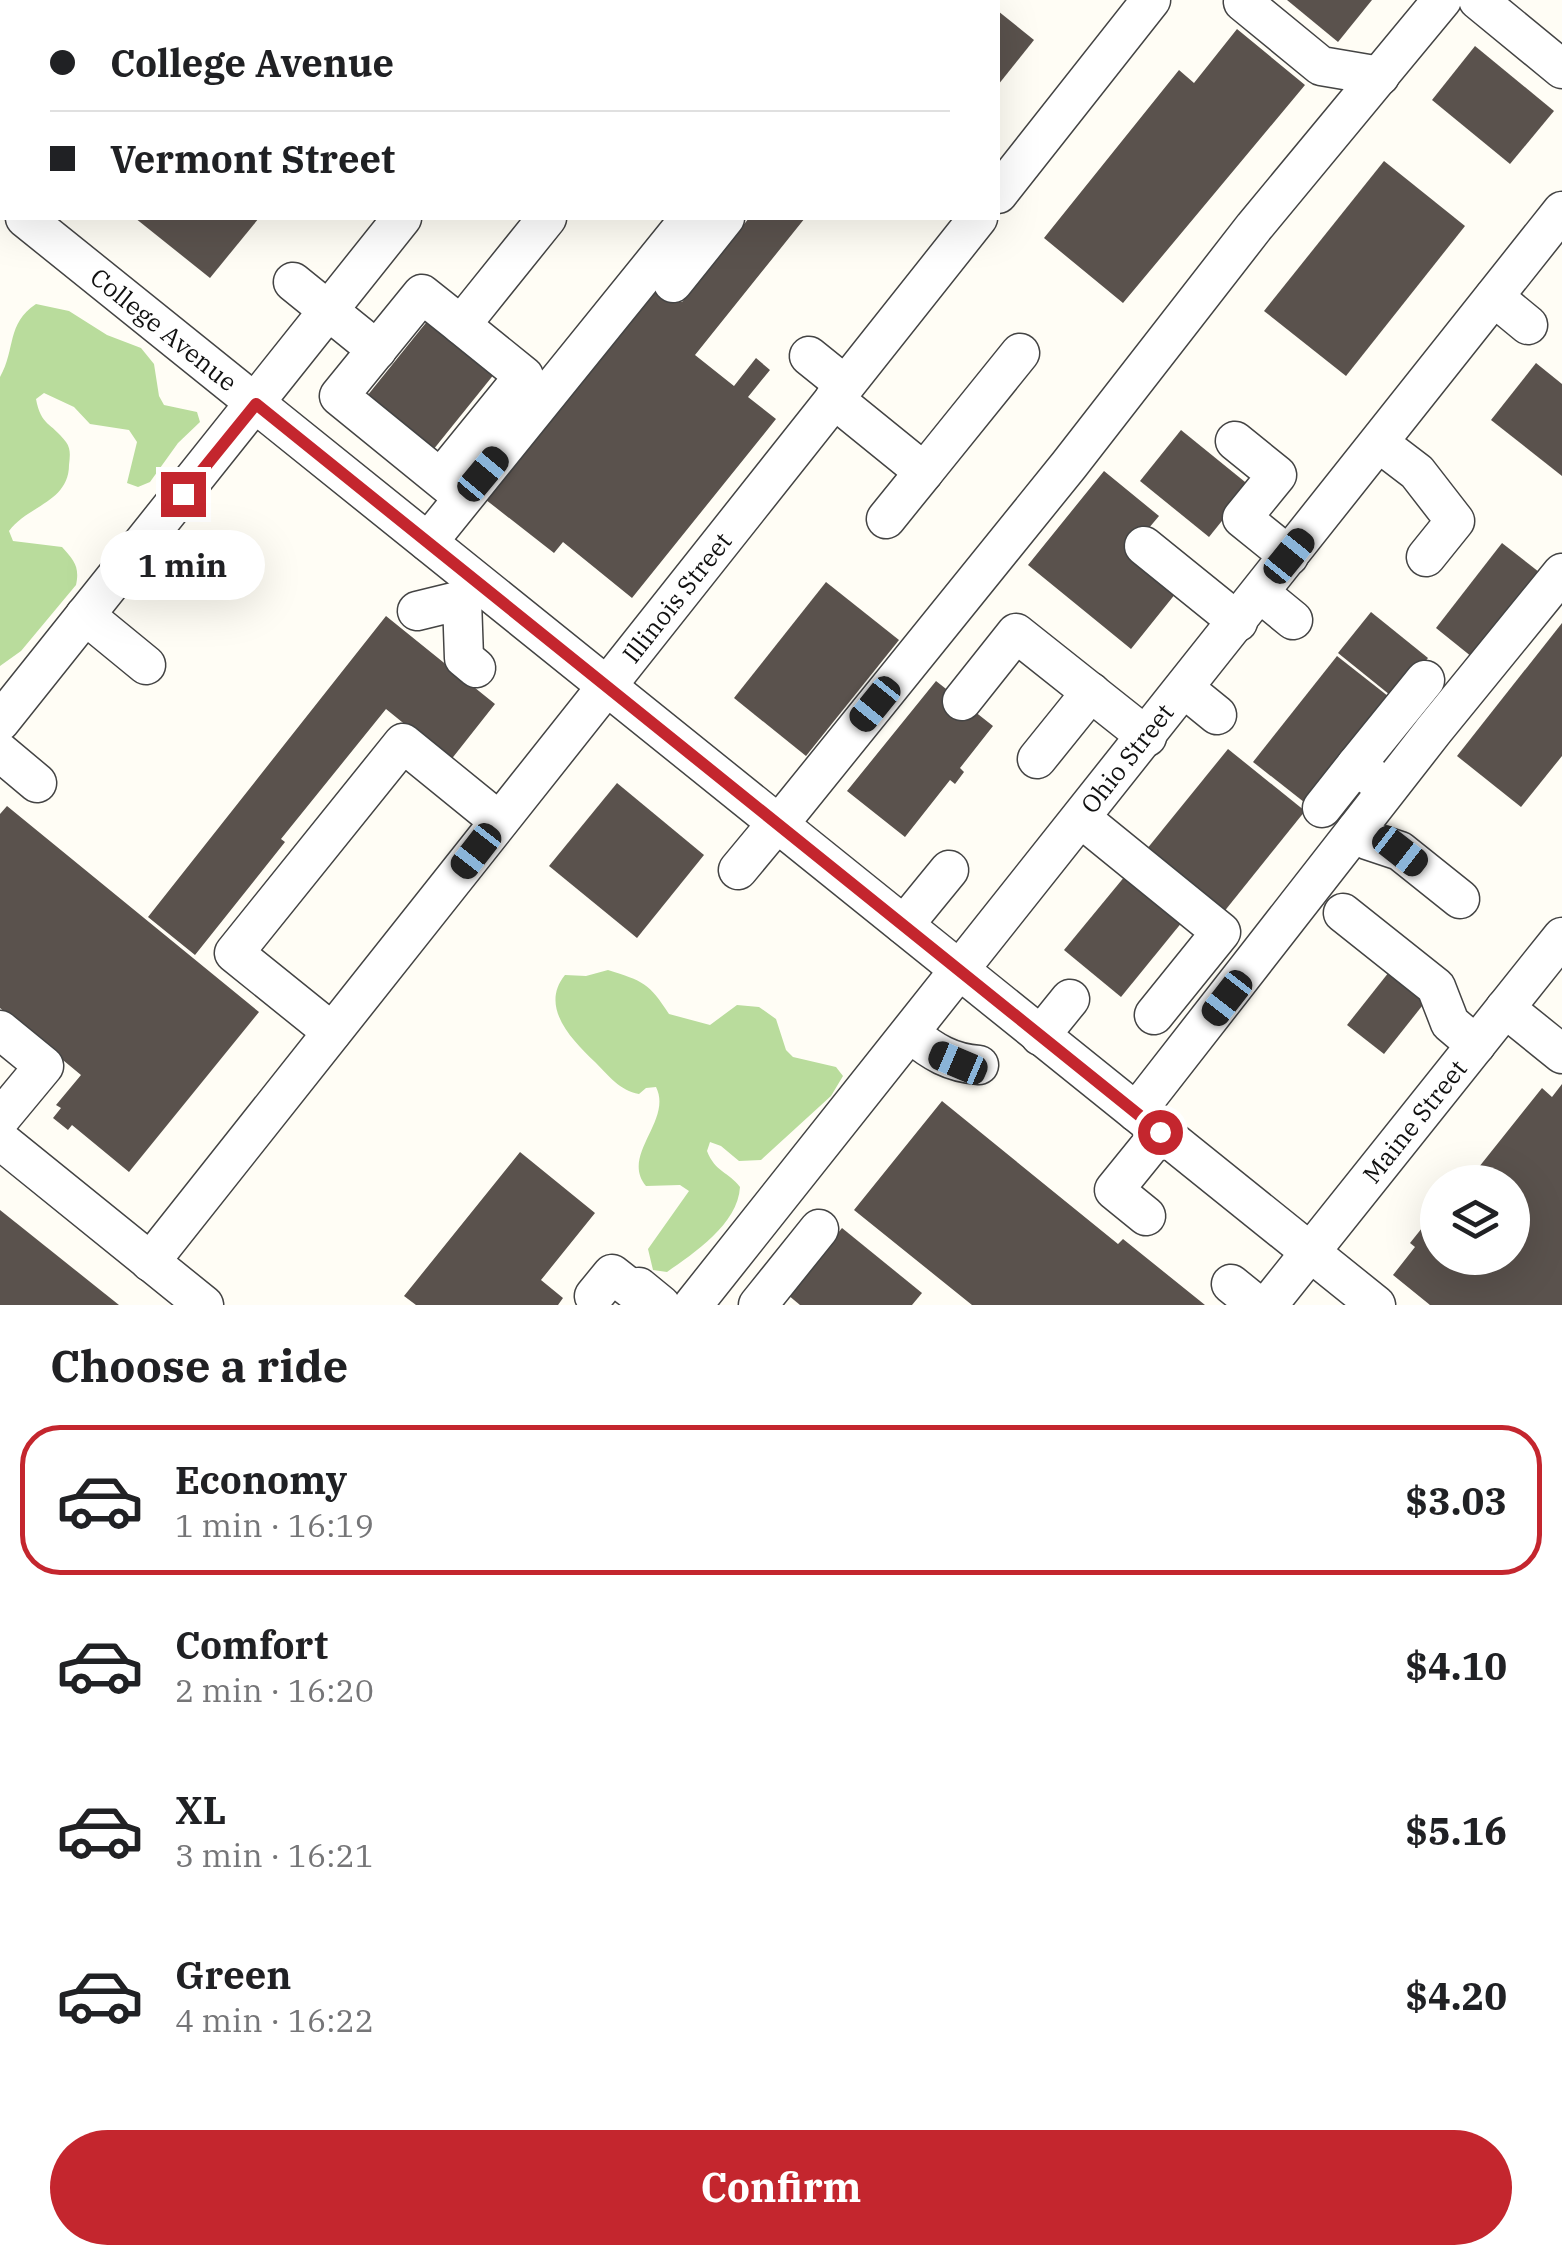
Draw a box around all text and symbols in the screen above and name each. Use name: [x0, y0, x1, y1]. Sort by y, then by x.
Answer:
text: College Avenue: [110, 38, 394, 87]
text: Vermont Street: [110, 134, 395, 183]
street label: College Avenue: [84, 260, 244, 398]
car: [452, 441, 514, 507]
route end: [161, 472, 206, 517]
car: [1258, 523, 1320, 589]
street label: Illinois Street: [615, 525, 739, 669]
callout: 1 min: [100, 529, 266, 599]
text: 1 min: [138, 544, 227, 586]
car: [844, 671, 906, 737]
street label: Ohio Street: [1073, 696, 1181, 820]
car: [446, 818, 506, 884]
car: [1367, 821, 1433, 881]
car: [1197, 965, 1257, 1031]
car: [925, 1037, 991, 1089]
street label: Maine Street: [1355, 1053, 1474, 1190]
route start: [1138, 1110, 1183, 1155]
map controls: [1420, 1165, 1530, 1275]
button: layers: [1420, 1165, 1530, 1275]
text: Choose a ride: [50, 1336, 348, 1394]
icon: car: [55, 1455, 145, 1545]
text: Economy: [175, 1455, 347, 1504]
text: $3.03: [1405, 1476, 1507, 1525]
text: 1 min · 16:19: [175, 1504, 374, 1546]
icon: car: [55, 1620, 145, 1710]
text: Comfort: [175, 1620, 328, 1669]
text: $4.10: [1405, 1641, 1507, 1690]
text: 2 min · 16:20: [175, 1669, 374, 1711]
icon: car: [55, 1785, 145, 1875]
text: XL: [175, 1785, 226, 1834]
text: $5.16: [1405, 1806, 1507, 1855]
text: 3 min · 16:21: [175, 1834, 374, 1876]
icon: car: [55, 1950, 145, 2040]
text: Green: [175, 1950, 291, 1999]
text: $4.20: [1405, 1971, 1507, 2020]
text: 4 min · 16:22: [175, 1999, 374, 2041]
button: Confirm: [50, 2130, 1512, 2245]

